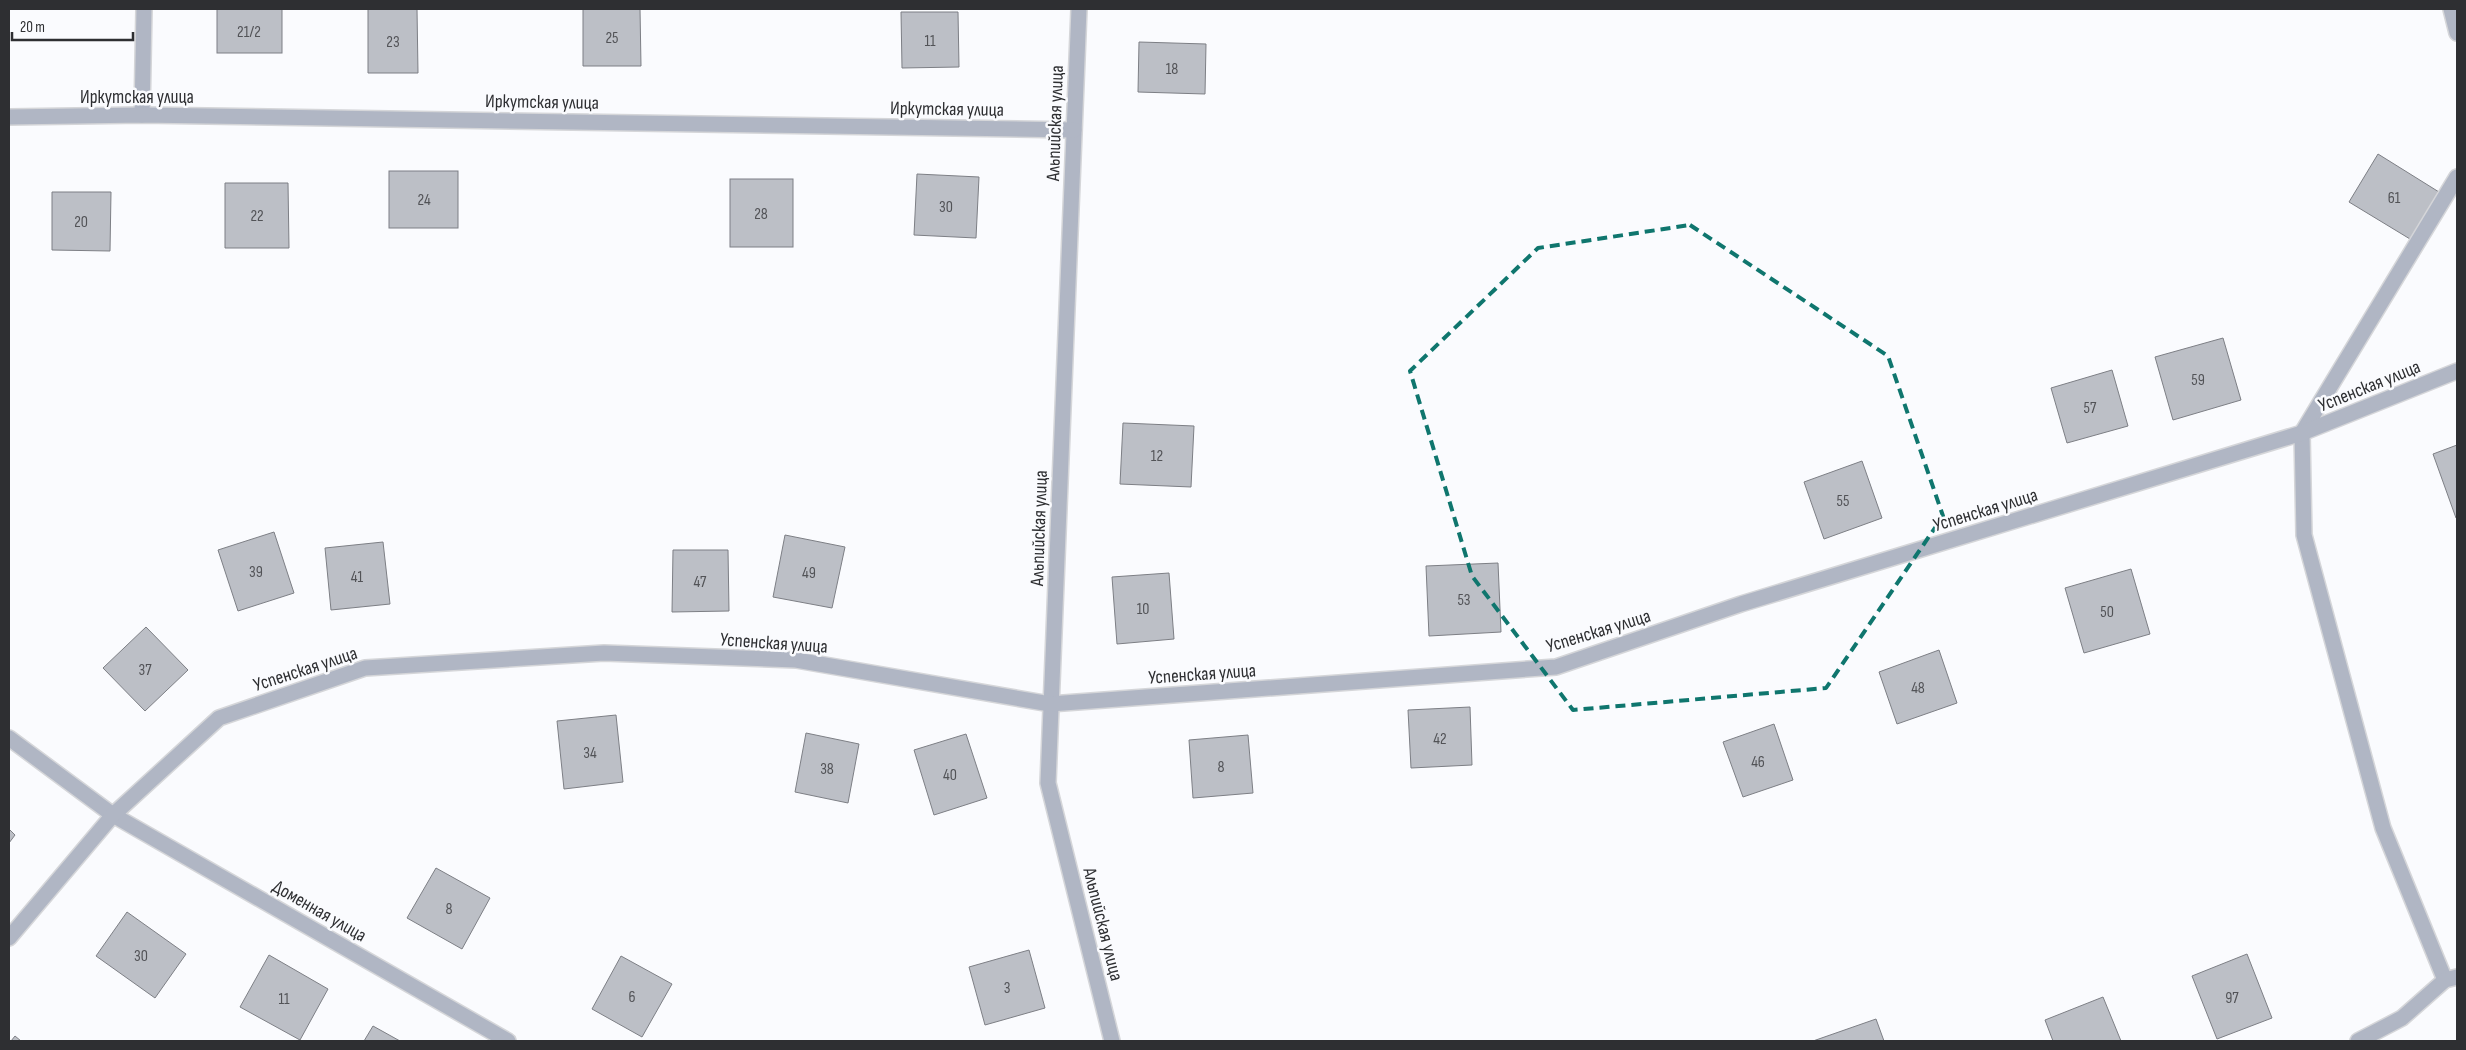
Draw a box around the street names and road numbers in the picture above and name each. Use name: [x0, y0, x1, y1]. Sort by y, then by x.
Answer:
street label: Альпийская улица: [1042, 65, 1069, 182]
street label: Иркутская улица: [80, 86, 194, 109]
street label: Иркутская улица: [485, 90, 599, 115]
street label: Иркутская улица: [890, 97, 1004, 122]
street label: Успенская улица: [2315, 356, 2424, 417]
street label: Альпийская улица: [1026, 470, 1053, 587]
street label: Успенская улица: [1930, 484, 2040, 537]
street label: Успенская улица: [1543, 605, 1653, 658]
street label: Успенская улица: [719, 628, 829, 659]
street label: Успенская улица: [251, 642, 360, 697]
street label: Успенская улица: [1147, 659, 1257, 690]
street label: Альпийская улица: [1077, 864, 1128, 983]
street label: Доменная улица: [268, 875, 370, 947]

